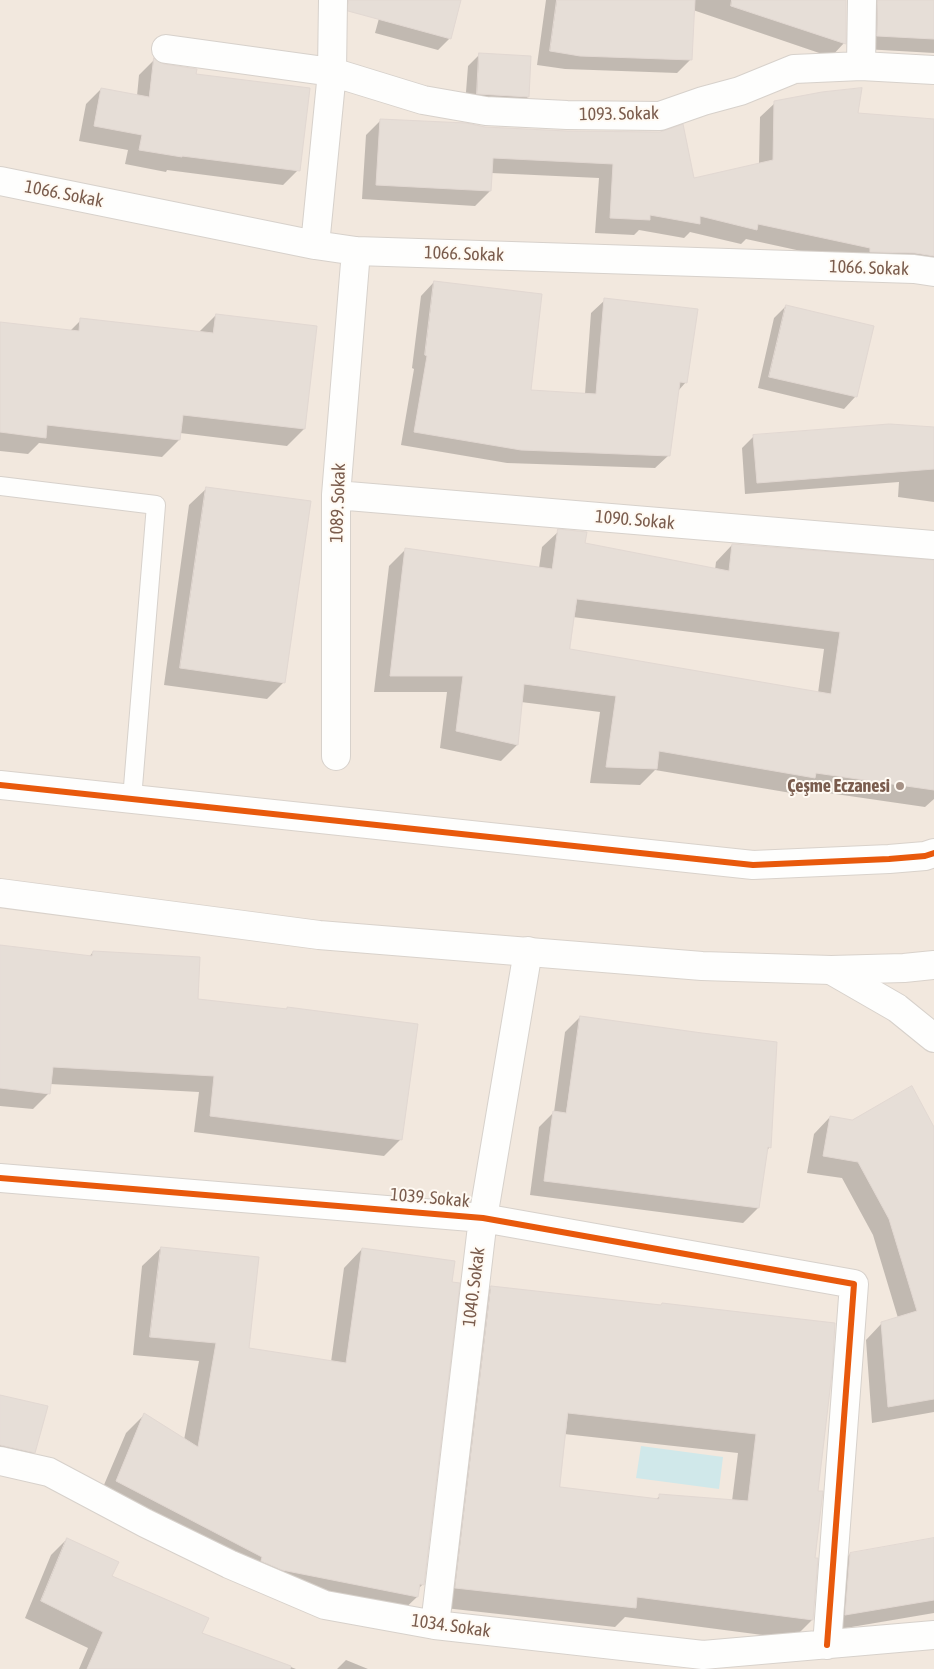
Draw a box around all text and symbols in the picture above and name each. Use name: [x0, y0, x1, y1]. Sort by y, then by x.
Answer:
street label: 1093. Sokak: [579, 103, 659, 125]
street label: 1066. Sokak: [23, 176, 105, 212]
street label: 1066. Sokak: [424, 242, 504, 266]
street label: 1066. Sokak: [829, 256, 909, 280]
street label: 1089. Sokak: [326, 463, 350, 543]
street label: 1090. Sokak: [594, 506, 676, 534]
place label: Çeşme Eczanesi: [787, 775, 890, 797]
marker: Çeşme Eczanesi: [894, 780, 906, 792]
street label: 1039. Sokak: [389, 1184, 471, 1212]
street label: 1040. Sokak: [458, 1246, 490, 1328]
street label: 1034. Sokak: [410, 1610, 492, 1642]

